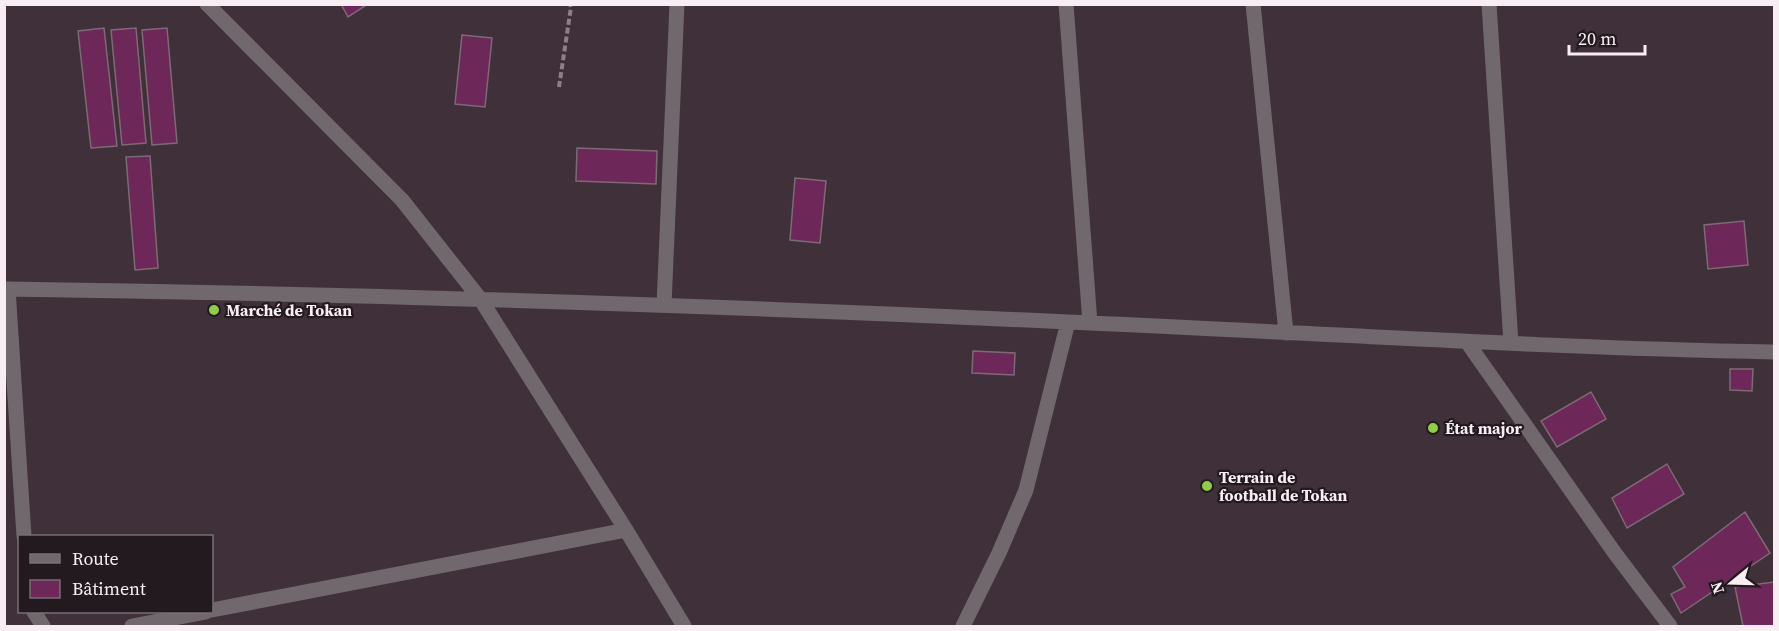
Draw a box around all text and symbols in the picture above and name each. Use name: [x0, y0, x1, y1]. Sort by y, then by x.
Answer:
scale bar: [1569, 18, 1646, 56]
text: 20 m: [1578, 26, 1616, 51]
place label: Marché de Tokan: [226, 299, 352, 321]
marker: Marché de Tokan: [207, 303, 221, 317]
place label: État major: [1445, 417, 1523, 439]
marker: État major: [1426, 421, 1440, 435]
place label: Terrain de football de Tokan: [1219, 466, 1347, 506]
marker: Terrain de football de Tokan: [1200, 479, 1214, 493]
legend: [18, 535, 213, 613]
text: Route: [72, 546, 119, 571]
north arrow: [1701, 553, 1761, 613]
text: Bâtiment: [72, 576, 146, 601]
text: N: [1704, 578, 1729, 597]

